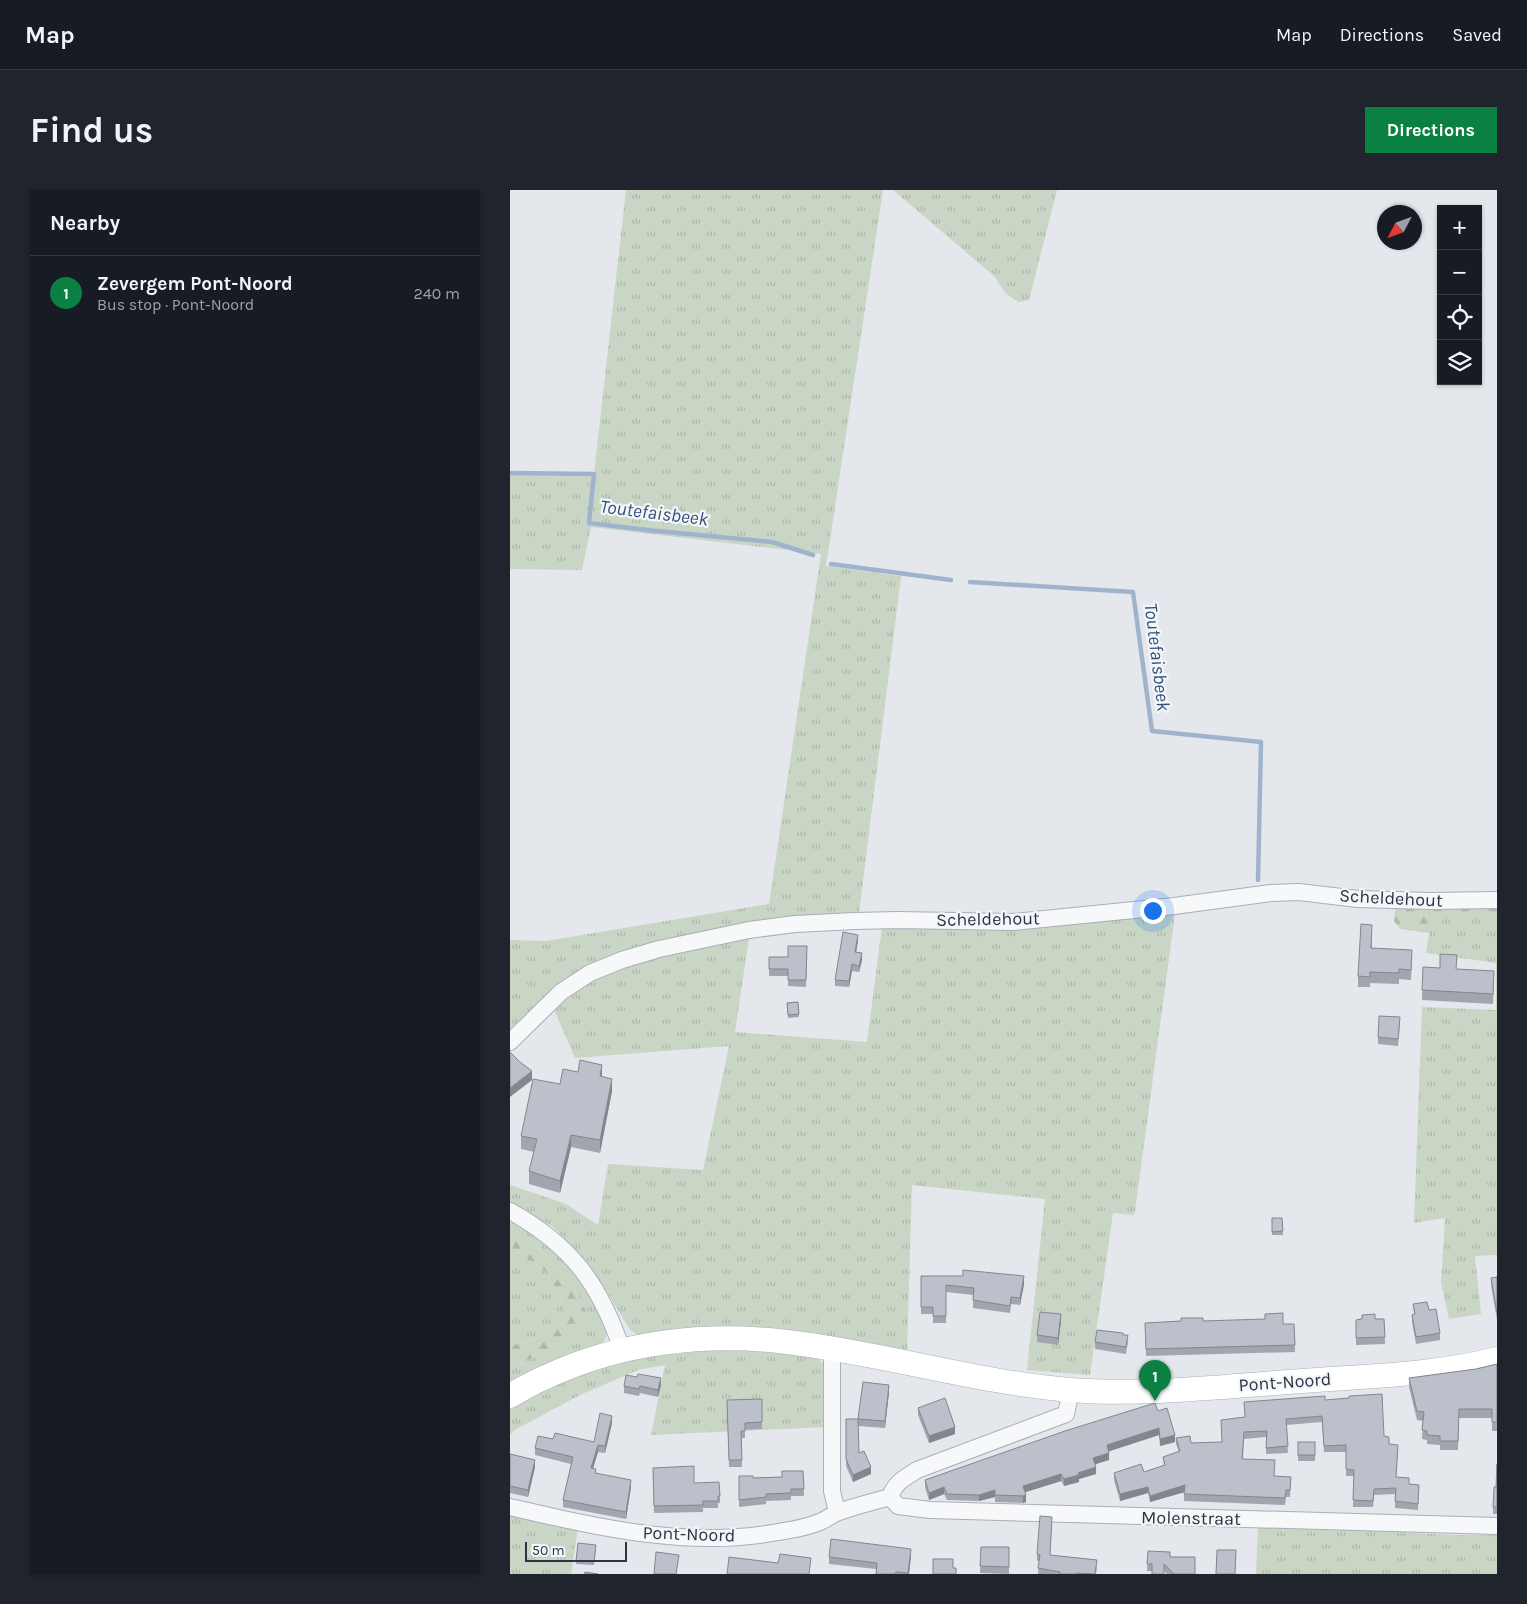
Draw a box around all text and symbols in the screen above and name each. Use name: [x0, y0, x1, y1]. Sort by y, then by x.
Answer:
text: Map: [25, 21, 75, 49]
text: Map: [1276, 24, 1312, 46]
text: Directions: [1340, 24, 1424, 46]
text: Saved: [1452, 24, 1502, 46]
button: Directions: [1365, 107, 1497, 153]
text: Find us: [30, 110, 153, 151]
north arrow: [1377, 205, 1422, 250]
map controls: [1437, 205, 1482, 385]
button: +: [1437, 205, 1482, 250]
text: Nearby: [50, 211, 120, 235]
button: −: [1437, 250, 1482, 295]
text: Zevergem Pont-Noord: [97, 273, 293, 295]
text: 1: [63, 284, 69, 303]
text: 240 m: [414, 284, 460, 303]
text: Bus stop · Pont-Noord: [97, 295, 254, 314]
button: locate: [1437, 295, 1482, 340]
button: layers: [1437, 340, 1482, 385]
water label: Toutefaisbeek: [599, 495, 710, 531]
water label: Toutefaisbeek: [1139, 602, 1175, 713]
street label: Scheldehout: [1339, 884, 1444, 912]
your location: [1140, 898, 1166, 924]
street label: Scheldehout: [936, 907, 1040, 931]
pin: 1: [1139, 1360, 1171, 1401]
street label: Pont-Noord: [1238, 1368, 1332, 1396]
street label: Molenstraat: [1141, 1506, 1241, 1530]
street label: Pont-Noord: [642, 1521, 736, 1547]
scale bar: [525, 1539, 628, 1562]
text: 50 m: [532, 1542, 565, 1559]

